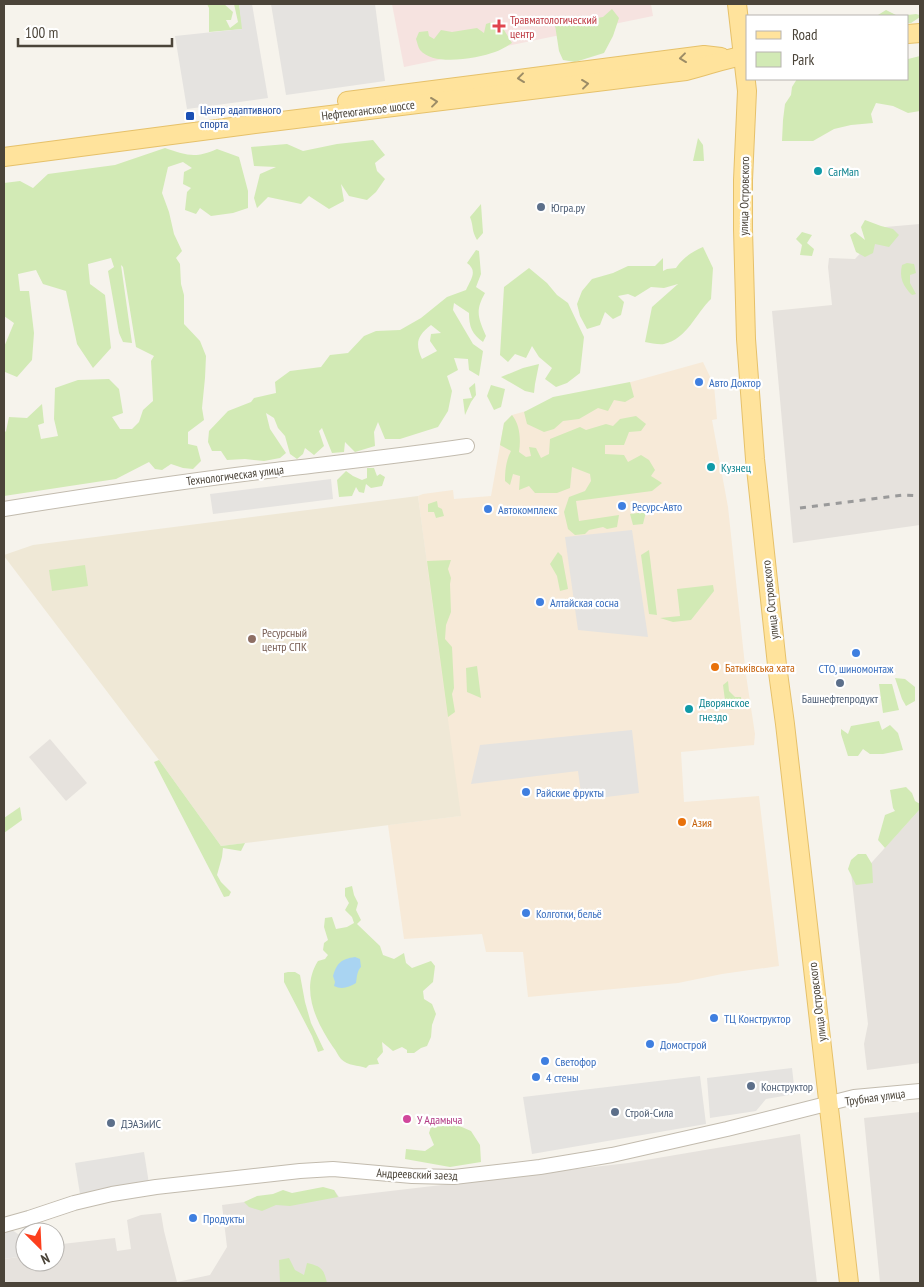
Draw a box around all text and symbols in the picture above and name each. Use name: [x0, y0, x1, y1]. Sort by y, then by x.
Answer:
place label: Травматологический центр: [510, 12, 597, 41]
scale bar: [18, 15, 171, 47]
legend: [746, 15, 909, 80]
marker: Травматологический центр: [492, 19, 506, 33]
text: 100 m: [25, 23, 58, 42]
text: Road: [792, 25, 818, 44]
text: Park: [792, 50, 814, 69]
one-way arrow: [678, 52, 686, 63]
one-way arrow: [517, 72, 525, 83]
one-way arrow: [581, 79, 589, 90]
street label: Нефтеюганское шоссе: [321, 97, 416, 123]
one-way arrow: [430, 97, 438, 108]
place label: Центр адаптивного спорта: [200, 102, 281, 131]
marker: Центр адаптивного спорта: [184, 110, 196, 122]
street label: улица Островского: [736, 156, 752, 236]
place label: CarMan: [828, 164, 859, 179]
marker: CarMan: [812, 165, 824, 177]
place label: Югра.ру: [551, 200, 585, 215]
marker: Югра.ру: [535, 201, 547, 213]
place label: Авто Доктор: [709, 375, 761, 390]
marker: Авто Доктор: [693, 376, 705, 388]
place label: Кузнец: [721, 460, 752, 475]
marker: Кузнец: [705, 461, 717, 473]
street label: Технологическая улица: [185, 462, 285, 488]
place label: Ресурс-Авто: [632, 499, 682, 514]
marker: Ресурс-Авто: [616, 500, 628, 512]
place label: Автокомплекс: [498, 502, 558, 517]
marker: Автокомплекс: [482, 503, 494, 515]
street label: улица Островского: [758, 560, 782, 640]
place label: Алтайская сосна: [550, 595, 619, 610]
marker: Алтайская сосна: [534, 596, 546, 608]
place label: Ресурсный центр СПК: [262, 625, 307, 654]
marker: Ресурсный центр СПК: [246, 633, 258, 645]
marker: СТО, шиномонтаж: [850, 647, 862, 659]
place label: Батькiвська хата: [725, 660, 795, 675]
marker: Батькiвська хата: [709, 661, 721, 673]
place label: СТО, шиномонтаж: [819, 661, 894, 676]
marker: Башнефтепродукт: [834, 677, 846, 689]
place label: Башнефтепродукт: [802, 691, 878, 706]
place label: Дворянское гнездо: [699, 695, 750, 724]
marker: Дворянское гнездо: [683, 703, 695, 715]
place label: Райские фрукты: [536, 785, 604, 800]
marker: Райские фрукты: [520, 786, 532, 798]
place label: Азия: [692, 815, 712, 830]
marker: Азия: [676, 816, 688, 828]
place label: Колготки, бельё: [536, 906, 602, 921]
marker: Колготки, бельё: [520, 907, 532, 919]
street label: улица Островского: [805, 962, 829, 1042]
place label: ТЦ Конструктор: [724, 1011, 791, 1026]
marker: ТЦ Конструктор: [708, 1012, 720, 1024]
place label: Домострой: [660, 1037, 707, 1052]
marker: Домострой: [644, 1038, 656, 1050]
place label: Светофор: [555, 1054, 596, 1069]
marker: Светофор: [539, 1055, 551, 1067]
place label: 4 стены: [546, 1070, 578, 1085]
marker: 4 стены: [530, 1071, 542, 1083]
place label: Конструктор: [761, 1079, 813, 1094]
marker: Конструктор: [745, 1080, 757, 1092]
street label: Трубная улица: [844, 1085, 906, 1109]
place label: Строй-Сила: [625, 1105, 674, 1120]
marker: Строй-Сила: [609, 1106, 621, 1118]
place label: У Адамыча: [417, 1112, 462, 1127]
marker: У Адамыча: [401, 1113, 413, 1125]
place label: ДЭАЗиИС: [121, 1116, 162, 1131]
marker: ДЭАЗиИС: [105, 1117, 117, 1129]
street label: Андреевский заезд: [376, 1165, 459, 1183]
place label: Продукты: [203, 1211, 244, 1226]
marker: Продукты: [187, 1212, 199, 1224]
north arrow: [15, 1222, 65, 1272]
text: N: [38, 1249, 52, 1269]

